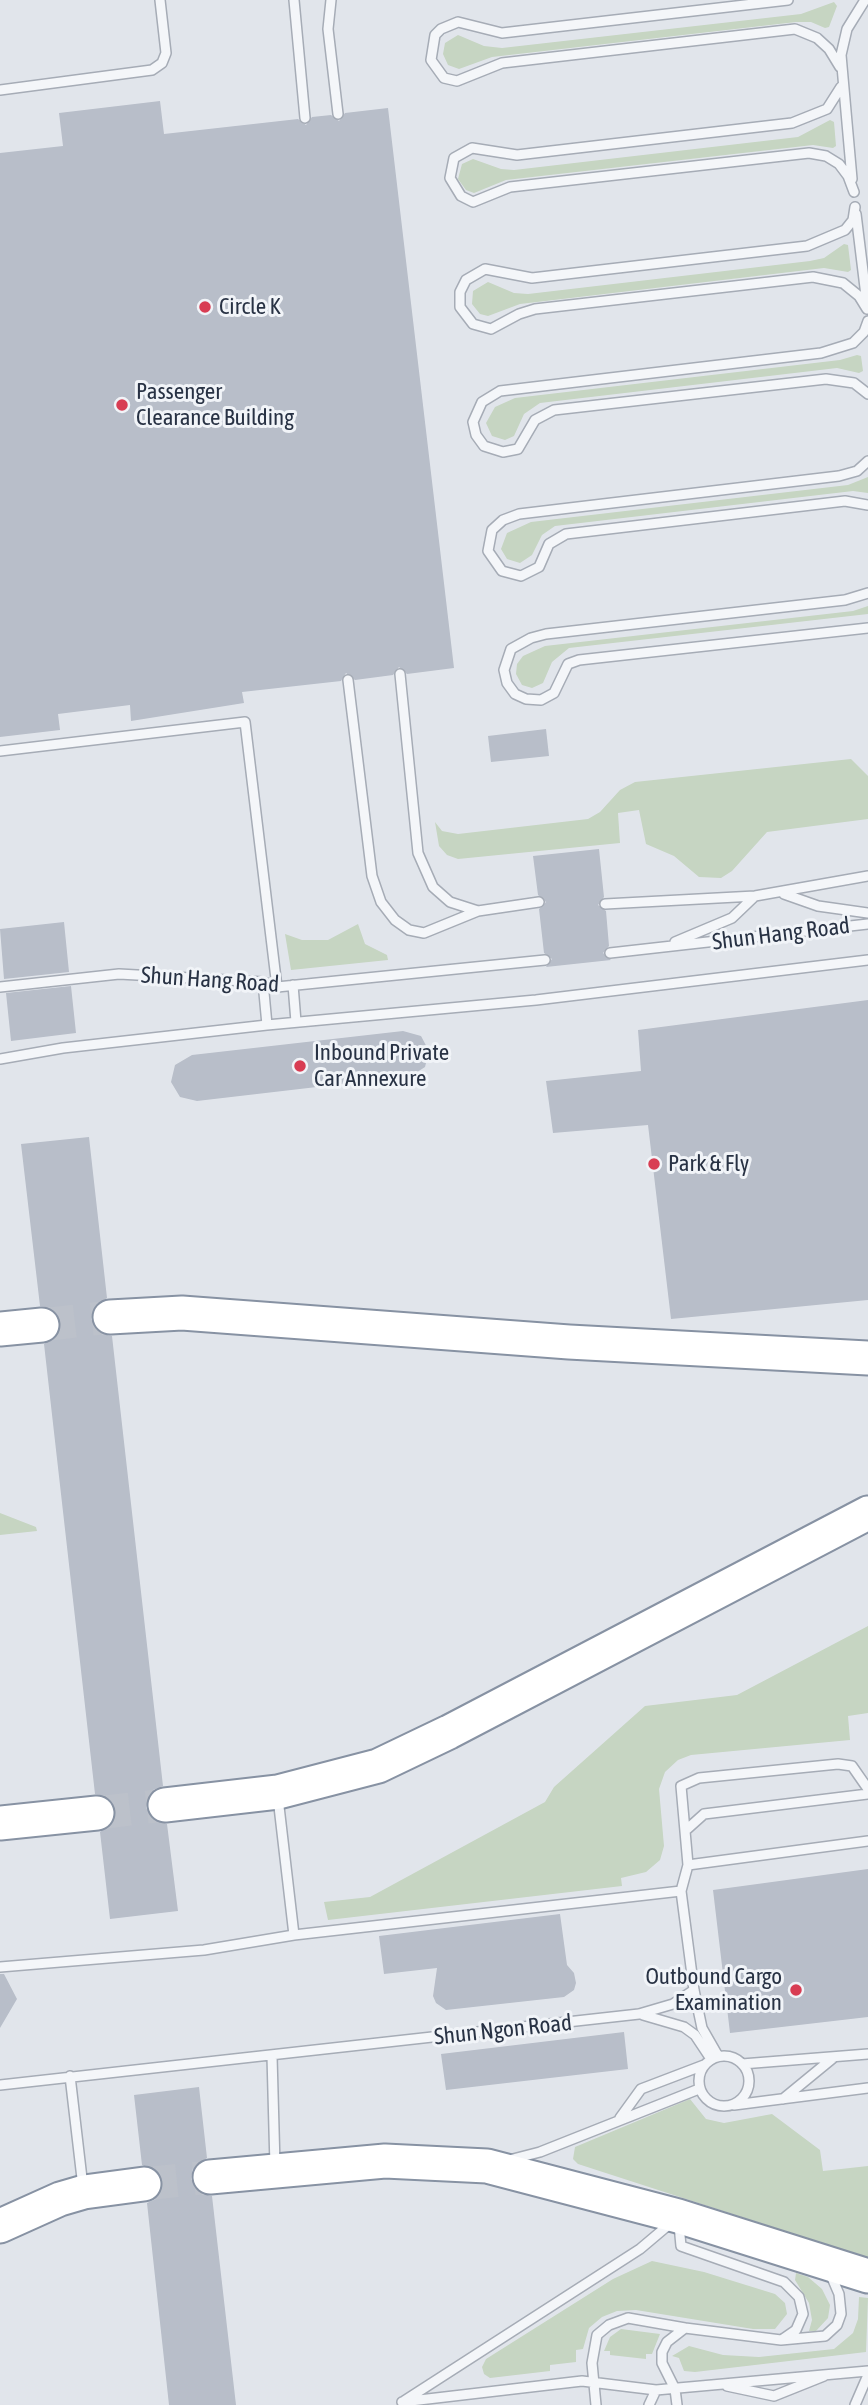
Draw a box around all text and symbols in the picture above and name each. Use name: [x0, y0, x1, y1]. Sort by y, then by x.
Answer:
place label: Circle K: [219, 293, 281, 321]
marker: Circle K: [197, 299, 213, 315]
place label: Passenger Clearance Building: [136, 378, 294, 432]
marker: Passenger Clearance Building: [114, 397, 130, 413]
street label: Shun Hang Road: [711, 912, 851, 956]
street label: Shun Hang Road: [140, 961, 280, 999]
place label: Inbound Private Car Annexure: [314, 1039, 449, 1093]
marker: Inbound Private Car Annexure: [292, 1058, 308, 1074]
place label: Park & Fly: [668, 1150, 749, 1178]
marker: Park & Fly: [646, 1156, 662, 1172]
place label: Outbound Cargo Examination: [645, 1963, 782, 2017]
marker: Outbound Cargo Examination: [788, 1982, 804, 1998]
street label: Shun Ngon Road: [433, 2009, 573, 2051]

